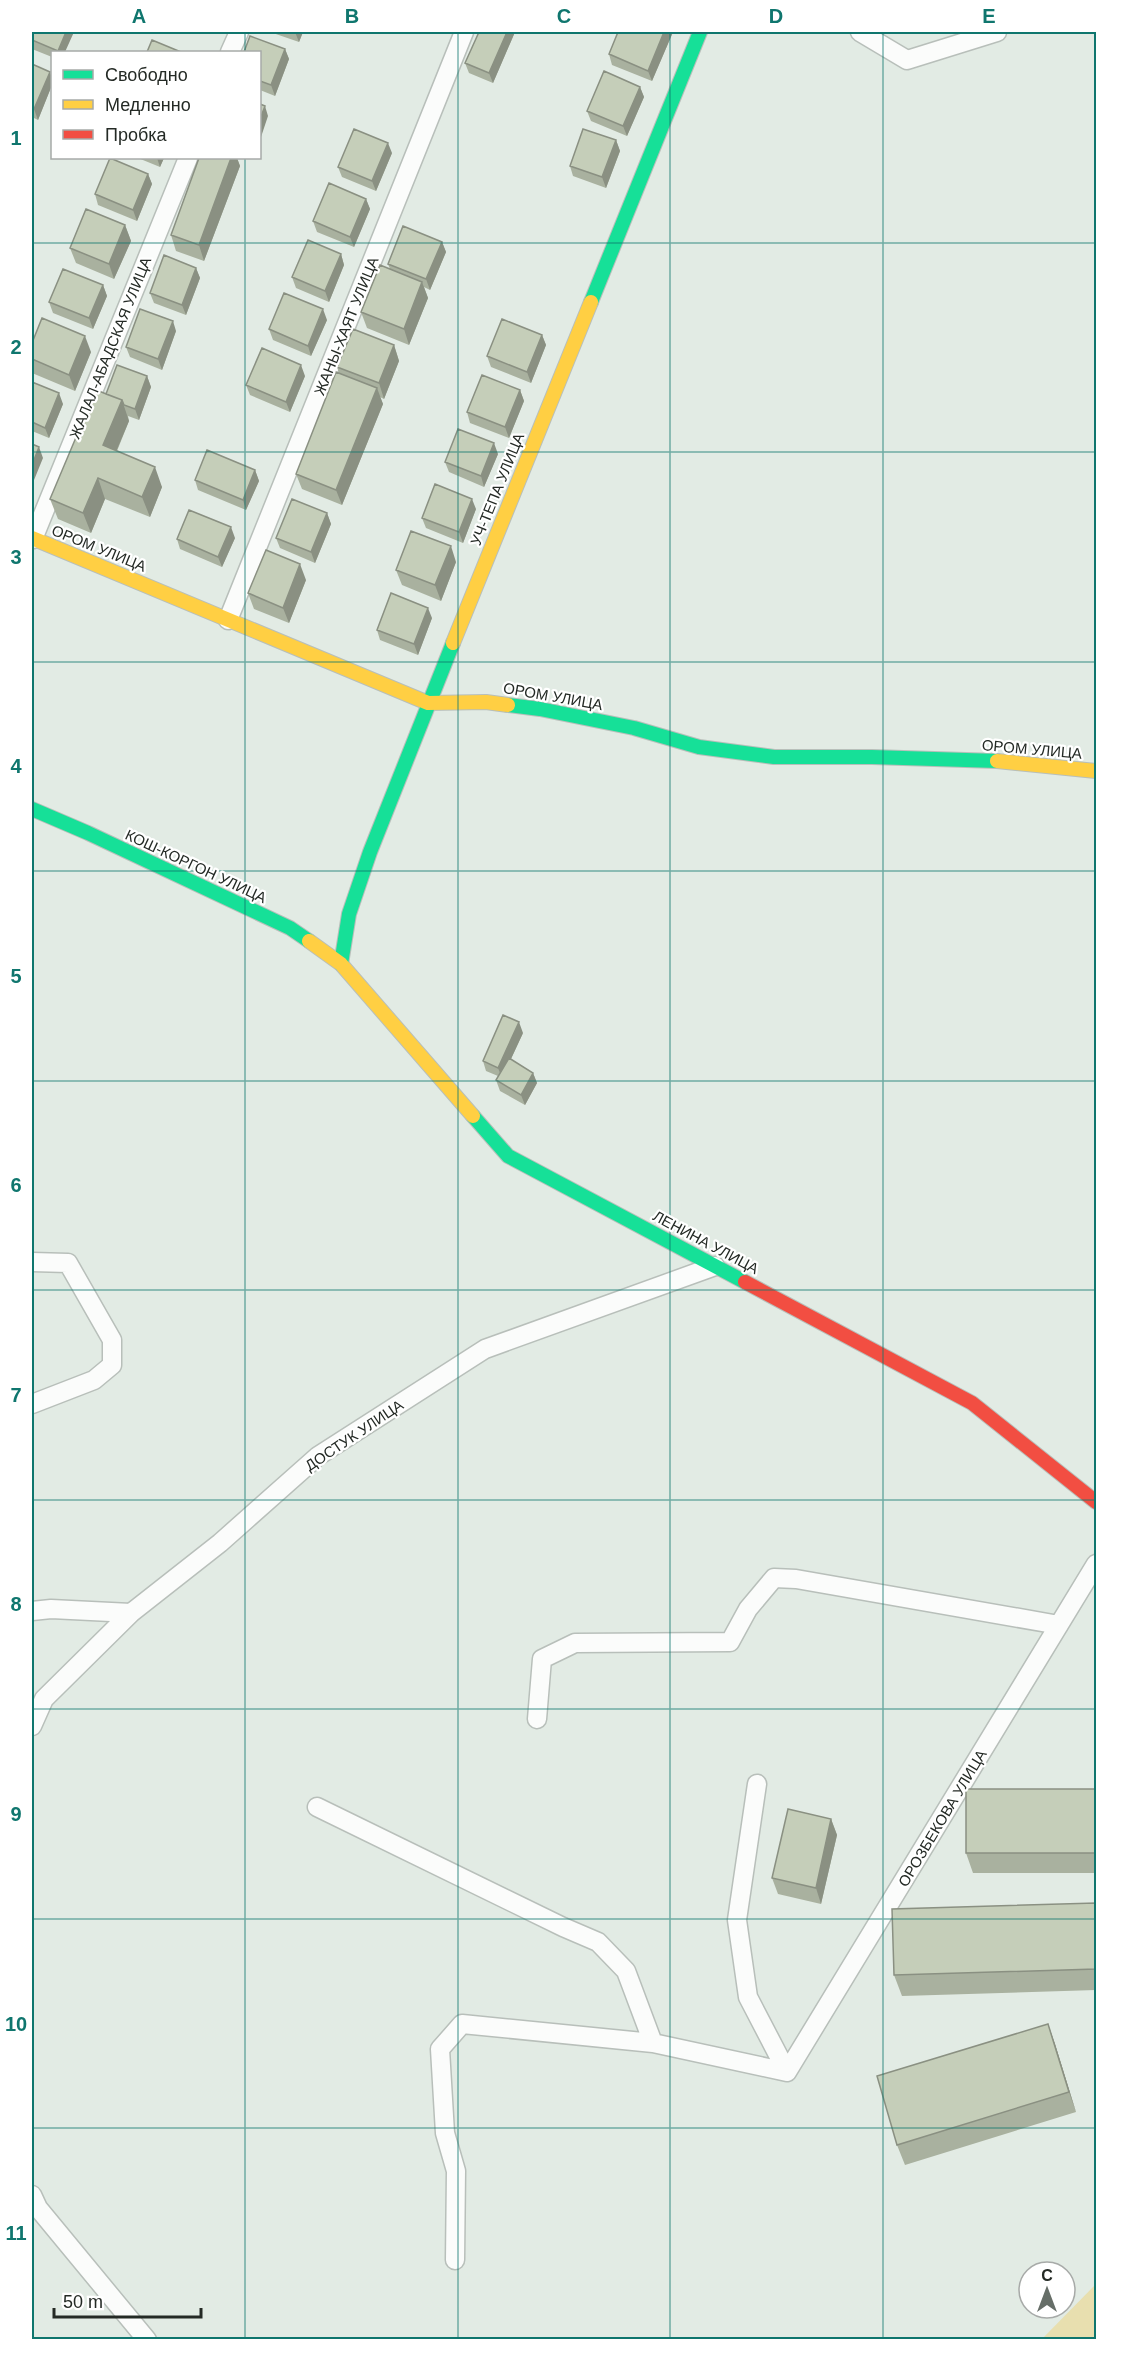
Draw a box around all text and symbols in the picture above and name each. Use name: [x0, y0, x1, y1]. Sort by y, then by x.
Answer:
text: A: [132, 5, 146, 27]
text: B: [345, 5, 359, 27]
text: C: [557, 5, 571, 27]
text: D: [769, 5, 783, 27]
text: E: [982, 5, 996, 27]
legend: [51, 51, 261, 159]
text: Свободно: [105, 65, 188, 85]
text: Медленно: [105, 95, 191, 115]
text: Пробка: [105, 125, 168, 145]
text: 1: [10, 127, 22, 149]
street label: ЖАНЫ-ХАЯТ УЛИЦА: [310, 254, 382, 398]
street label: ЖАЛАЛ-АБАДСКАЯ УЛИЦА: [66, 255, 154, 441]
text: 2: [10, 336, 22, 358]
street label: УЧ-ТЕПА УЛИЦА: [467, 430, 527, 548]
street label: ОРОМ УЛИЦА: [49, 521, 149, 575]
text: 3: [10, 546, 22, 568]
street label: ОРОМ УЛИЦА: [502, 679, 604, 713]
street label: ОРОМ УЛИЦА: [981, 736, 1083, 762]
text: 4: [10, 755, 22, 777]
street label: КОШ-КОРГОН УЛИЦА: [123, 826, 269, 906]
text: 5: [10, 965, 22, 987]
text: 6: [10, 1174, 22, 1196]
street label: ЛЕНИНА УЛИЦА: [650, 1207, 762, 1277]
text: 7: [10, 1384, 22, 1406]
street label: ДОСТУК УЛИЦА: [302, 1396, 406, 1474]
text: 8: [10, 1593, 22, 1615]
street label: ОРОЗБЕКОВА УЛИЦА: [894, 1747, 990, 1889]
text: 9: [10, 1803, 22, 1825]
text: 10: [5, 2013, 27, 2035]
text: 11: [5, 2222, 27, 2244]
north arrow: [1017, 2260, 1077, 2320]
text: С: [1041, 2267, 1053, 2284]
scale bar: [54, 2281, 201, 2319]
text: 50 m: [63, 2292, 103, 2312]

